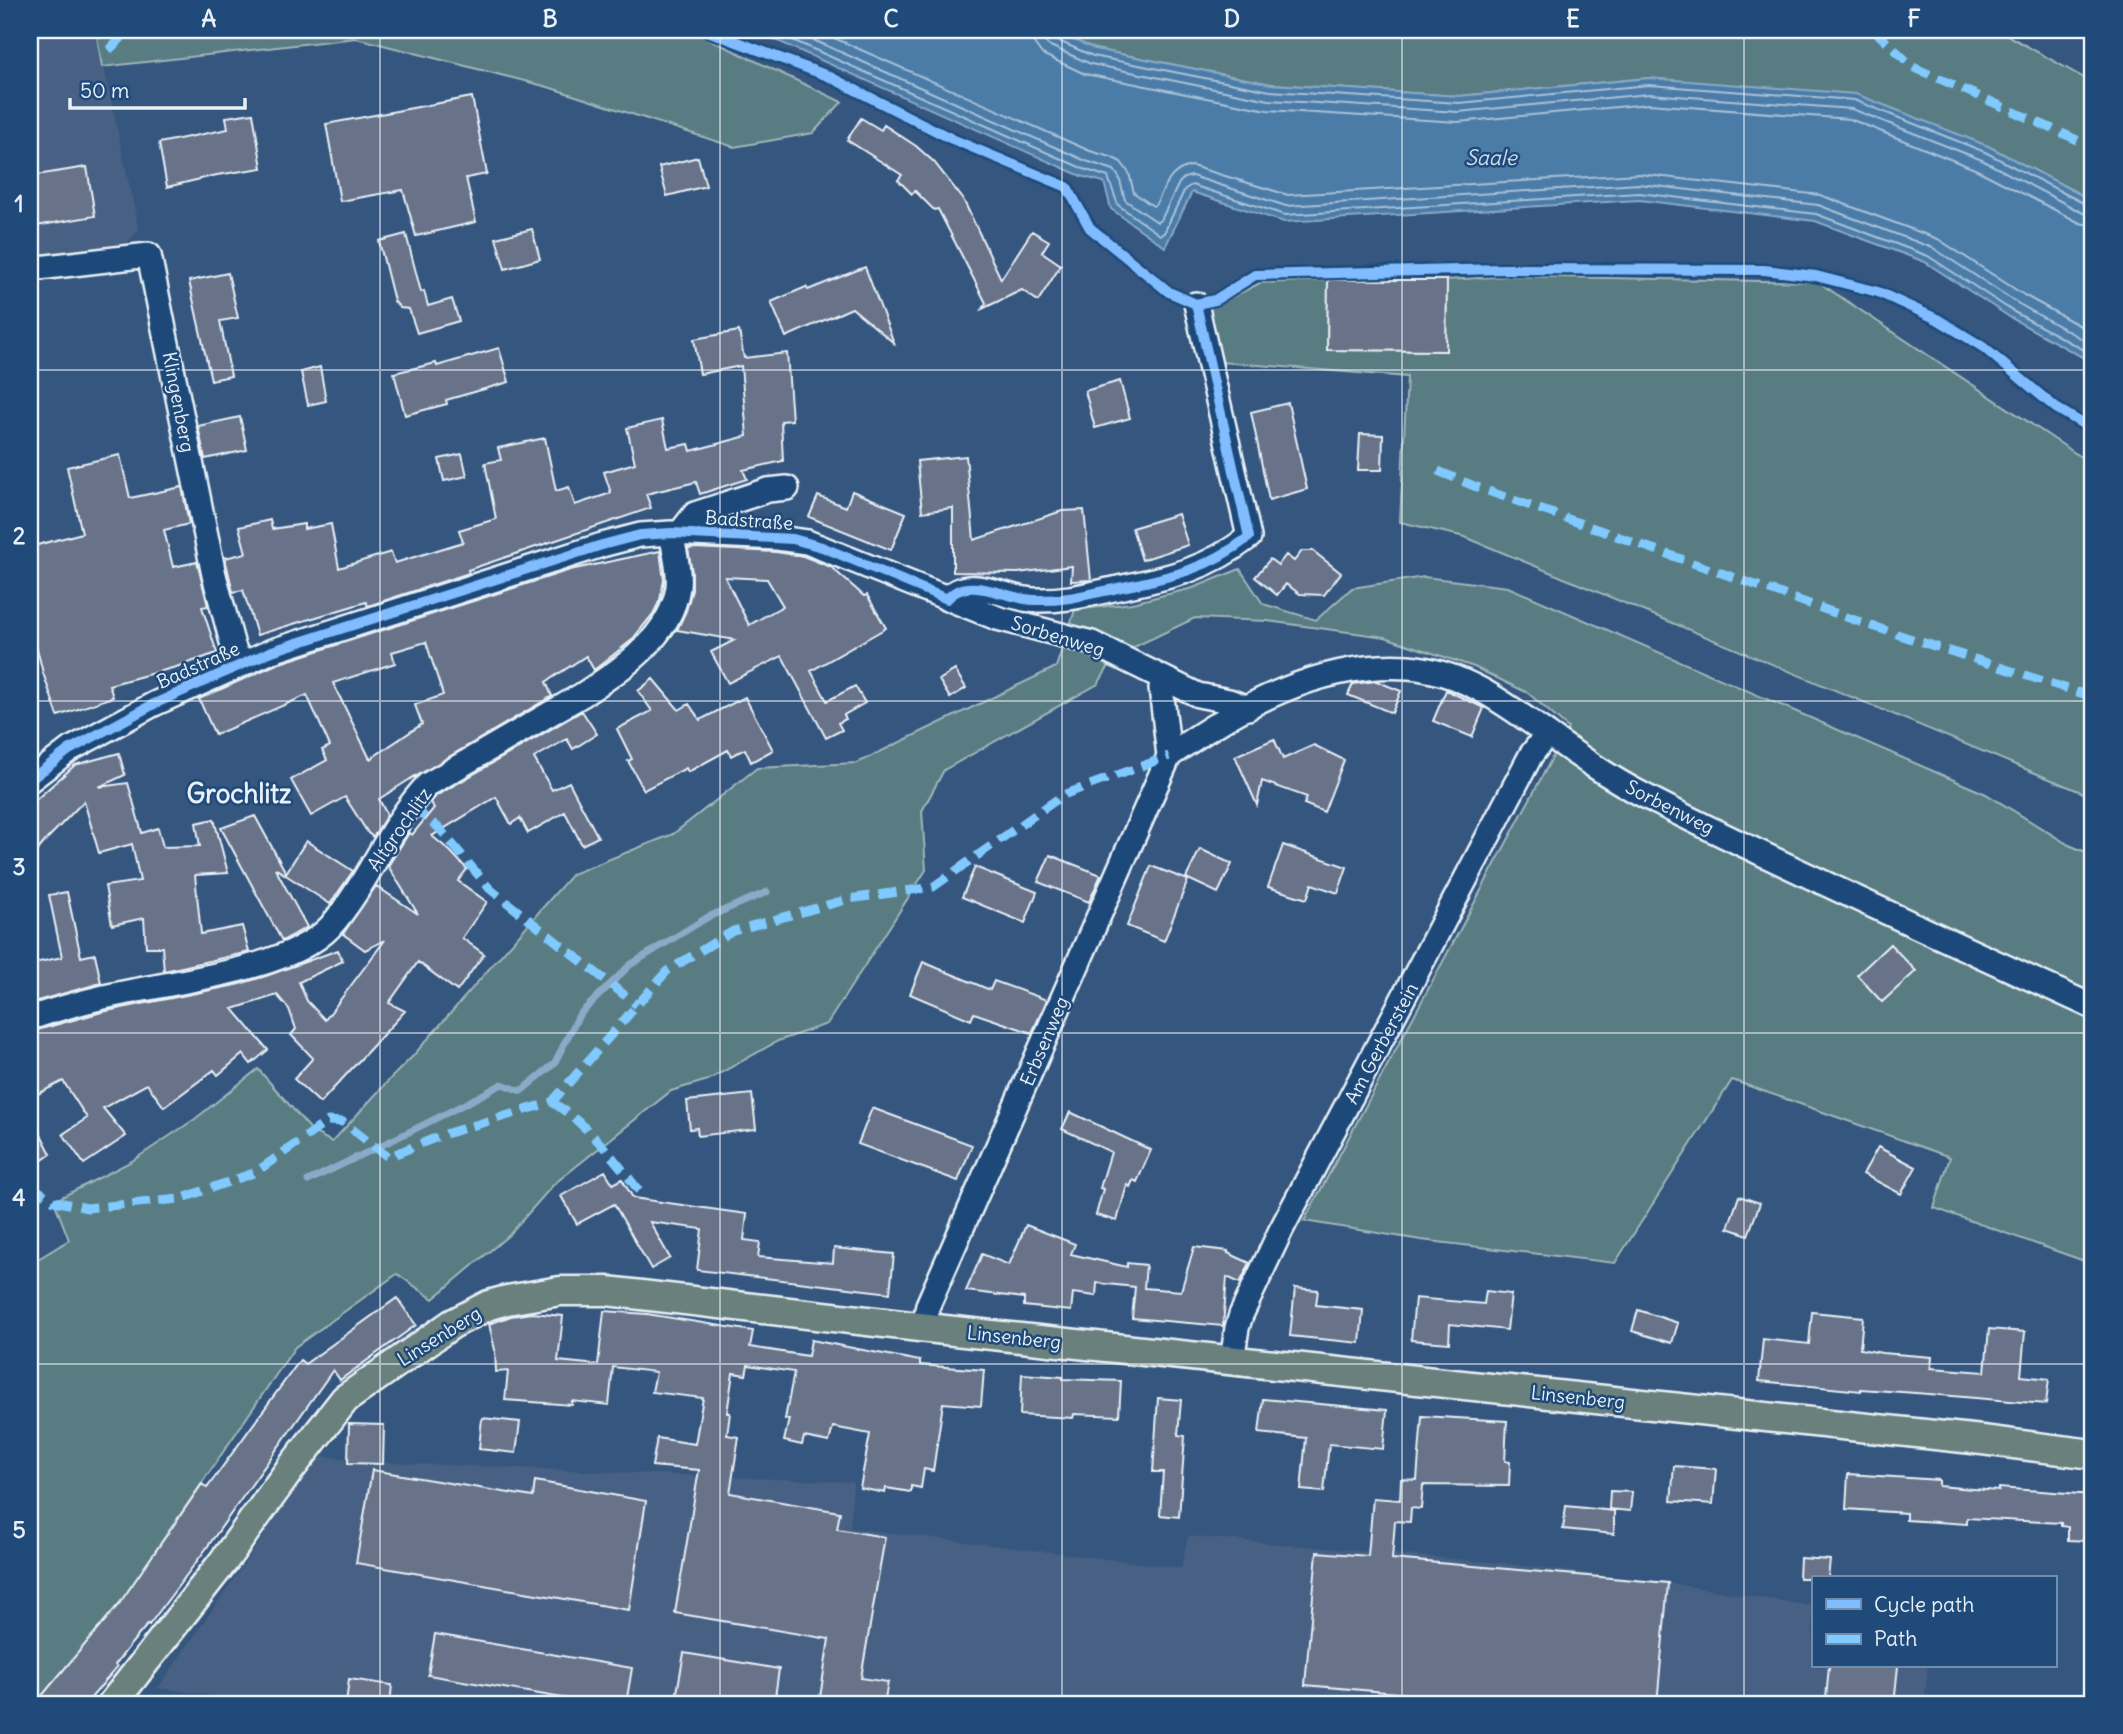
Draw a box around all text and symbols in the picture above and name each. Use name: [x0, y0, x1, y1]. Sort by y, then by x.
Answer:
text: A: [202, 4, 217, 33]
text: B: [542, 4, 558, 33]
text: C: [883, 4, 899, 33]
text: D: [1224, 4, 1240, 33]
text: E: [1566, 4, 1580, 33]
text: F: [1907, 4, 1921, 33]
scale bar: [70, 66, 245, 110]
text: 50 m: [80, 77, 129, 104]
water label: Saale: [1465, 144, 1518, 171]
text: 1: [14, 189, 24, 218]
street label: Klingenberg: [157, 350, 201, 454]
street label: Badstraße: [704, 505, 794, 535]
text: 2: [13, 521, 26, 550]
street label: Sorbenweg: [1008, 610, 1108, 662]
street label: Badstraße: [153, 636, 243, 694]
street label: Sorbenweg: [1622, 774, 1718, 840]
district label: Grochlitz: [187, 777, 292, 810]
street label: Altgrochlitz: [362, 783, 436, 875]
text: 3: [12, 852, 26, 881]
street label: Am Gerberstein: [1339, 978, 1423, 1108]
street label: Erbsenweg: [1014, 993, 1074, 1089]
text: 4: [12, 1183, 26, 1212]
street label: Linsenberg: [393, 1301, 485, 1371]
street label: Linsenberg: [966, 1320, 1062, 1354]
street label: Linsenberg: [1530, 1380, 1626, 1414]
text: 5: [12, 1515, 26, 1544]
legend: [1812, 1576, 2056, 1668]
text: Cycle path: [1874, 1591, 1974, 1618]
text: Path: [1874, 1625, 1917, 1652]

